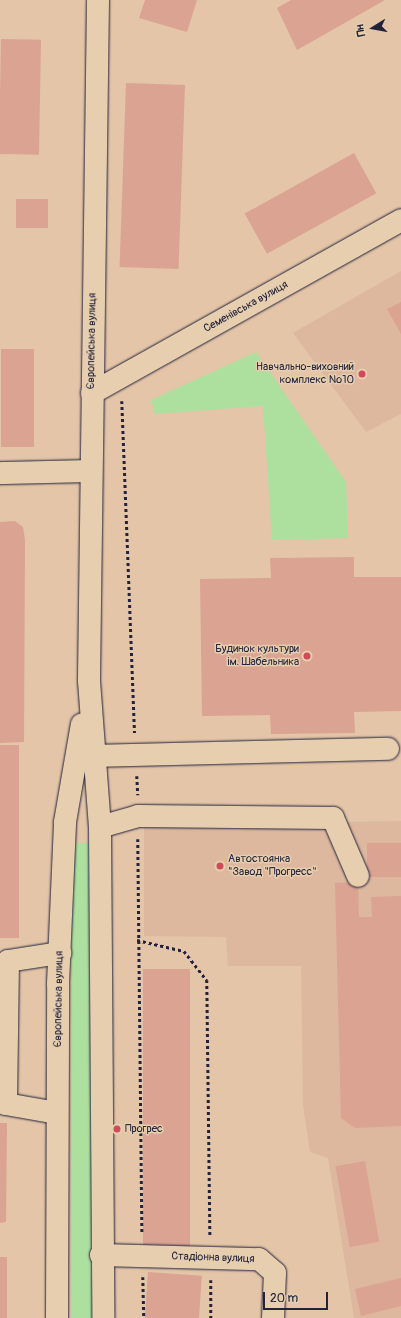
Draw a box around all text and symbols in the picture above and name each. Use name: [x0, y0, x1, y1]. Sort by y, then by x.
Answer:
north arrow: [353, 8, 393, 48]
text: Пн: [353, 23, 368, 38]
street label: Семенівська вулиця: [202, 278, 290, 336]
street label: Європейська вулиця: [85, 293, 99, 389]
place label: Навчально-виховний комплекс №10: [256, 361, 354, 387]
marker: Навчально-виховний комплекс №10: [357, 369, 367, 379]
place label: Будинок культури ім. Шабельника: [215, 643, 299, 669]
marker: Будинок культури ім. Шабельника: [302, 651, 312, 661]
place label: Автостоянка "Завод "Прогресс": [228, 853, 317, 879]
marker: Автостоянка "Завод "Прогресс": [215, 861, 225, 871]
street label: Європейська вулиця: [52, 951, 66, 1047]
place label: Прогрес: [125, 1122, 163, 1136]
marker: Прогрес: [112, 1124, 122, 1134]
street label: Стадіонна вулиця: [171, 1250, 255, 1266]
scale bar: [265, 1284, 330, 1310]
text: 20 m: [270, 1291, 298, 1306]

